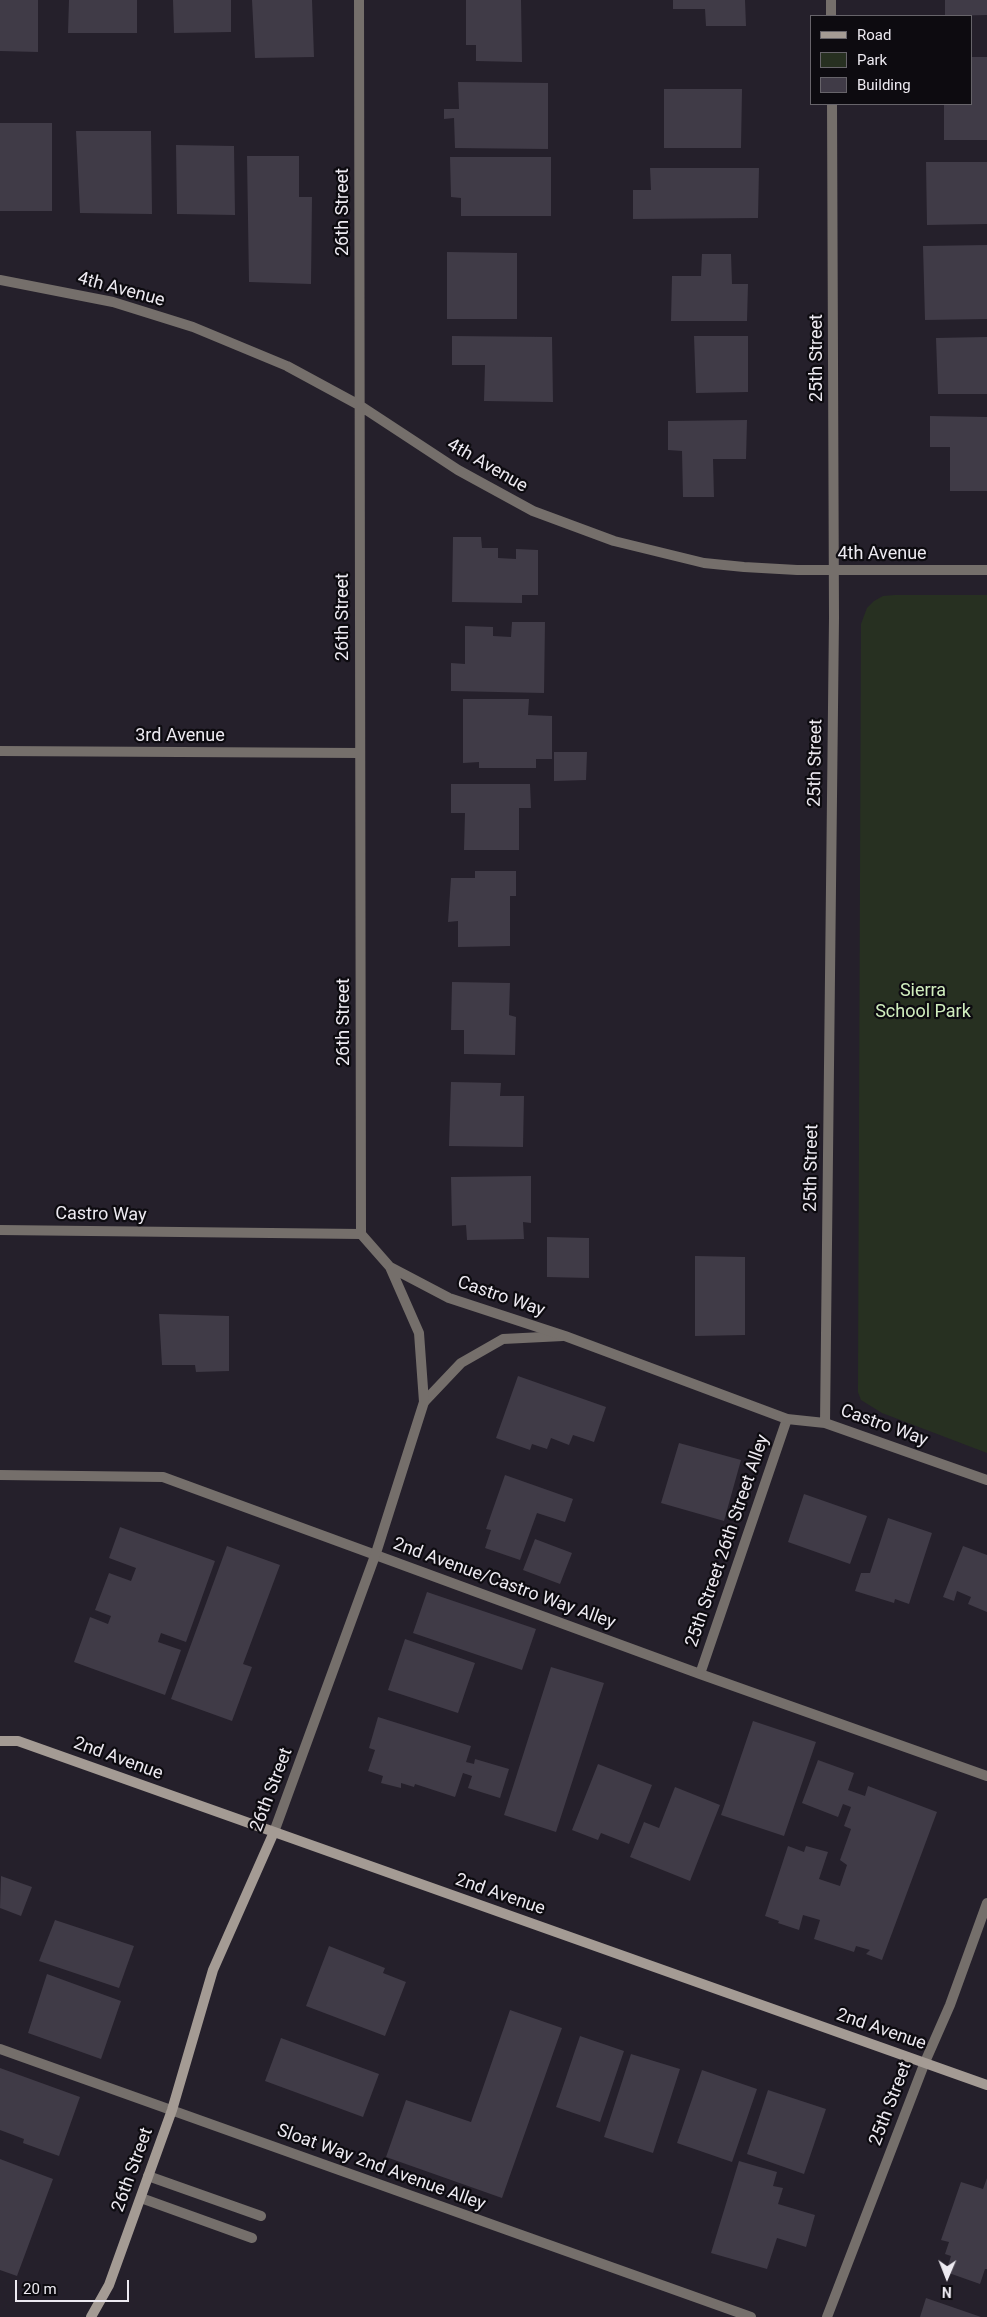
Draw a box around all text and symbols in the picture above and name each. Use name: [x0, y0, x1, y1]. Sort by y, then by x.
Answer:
legend: [810, 15, 972, 105]
text: Road: [857, 26, 891, 44]
text: Park: [857, 51, 887, 69]
text: Building: [857, 76, 911, 94]
street label: 26th Street: [332, 168, 354, 256]
street label: 4th Avenue: [75, 268, 167, 312]
street label: 25th Street: [806, 314, 828, 402]
street label: 4th Avenue: [443, 434, 531, 498]
street label: 4th Avenue: [837, 543, 927, 565]
street label: 26th Street: [332, 573, 354, 661]
street label: 25th Street: [804, 719, 828, 807]
street label: 3rd Avenue: [135, 725, 225, 747]
street label: 26th Street: [333, 978, 355, 1066]
park label: Sierra School Park: [875, 980, 971, 1022]
street label: 25th Street: [800, 1124, 824, 1212]
street label: Castro Way: [55, 1203, 147, 1227]
street label: Castro Way: [454, 1272, 548, 1322]
street label: Castro Way: [837, 1400, 931, 1452]
street label: 25th Street 26th Street Alley: [681, 1432, 775, 1650]
street label: 2nd Avenue/Castro Way Alley: [390, 1534, 618, 1634]
street label: 2nd Avenue: [70, 1733, 166, 1785]
street label: 26th Street: [246, 1745, 298, 1835]
street label: 2nd Avenue: [452, 1870, 548, 1920]
street label: 2nd Avenue: [833, 2005, 929, 2055]
street label: 25th Street: [865, 2059, 917, 2149]
street label: Sloat Way 2nd Avenue Alley: [274, 2120, 488, 2216]
street label: 26th Street: [108, 2125, 158, 2215]
north arrow: [922, 2252, 972, 2302]
scale bar: [18, 2270, 131, 2302]
text: 20 m: [23, 2280, 57, 2298]
text: N: [942, 2284, 952, 2300]

